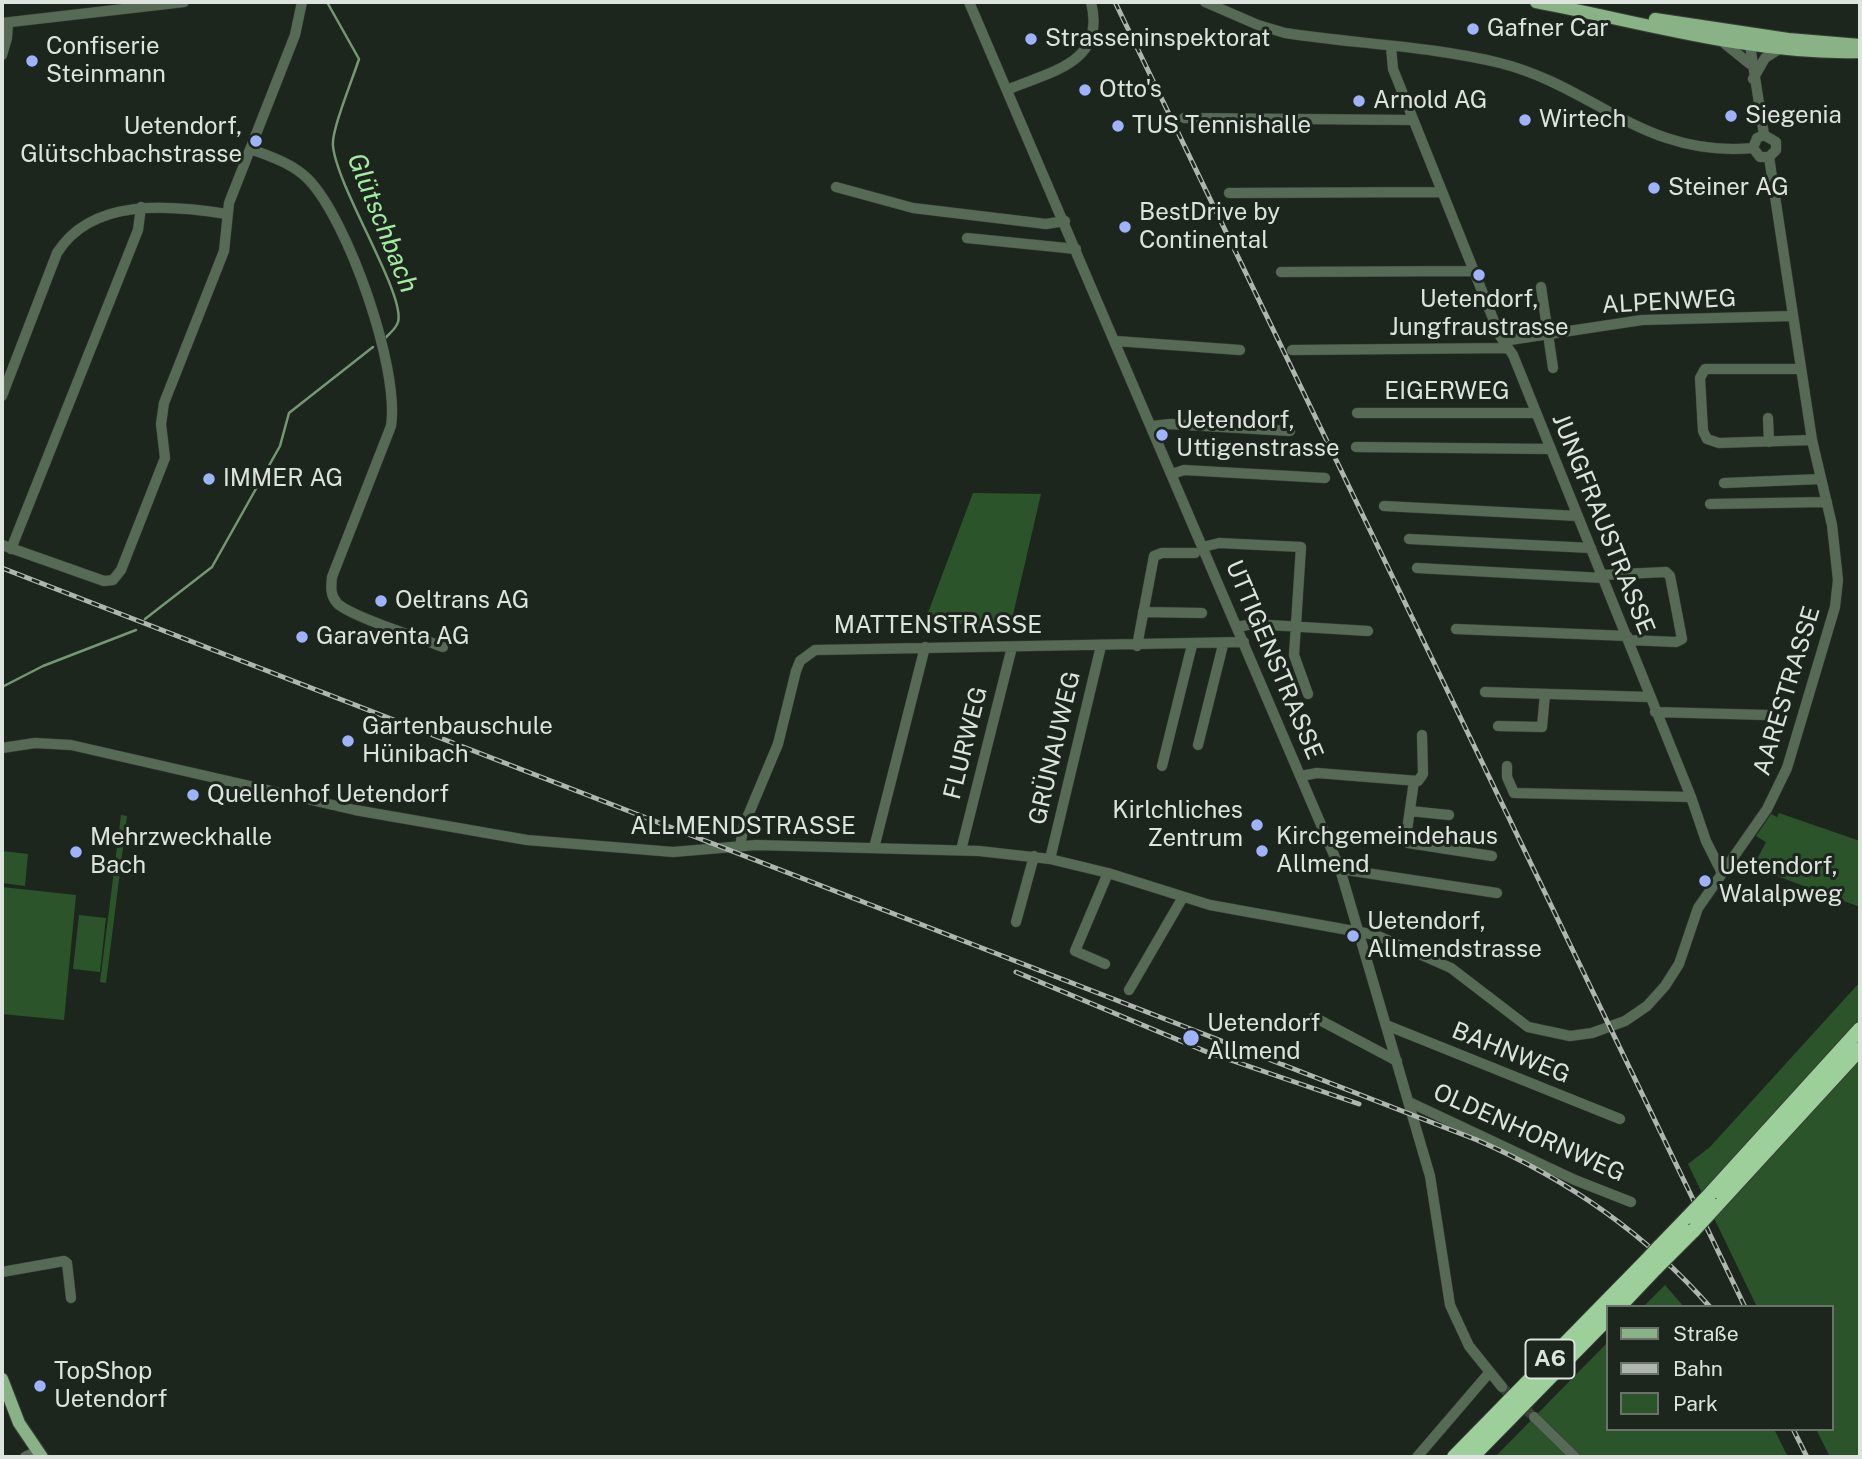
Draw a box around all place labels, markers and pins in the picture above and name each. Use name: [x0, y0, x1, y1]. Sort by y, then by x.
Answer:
place label: Gafner Car: [1487, 15, 1609, 43]
marker: Gafner Car: [1465, 21, 1481, 37]
place label: Strasseninspektorat: [1045, 25, 1270, 53]
marker: Strasseninspektorat: [1023, 31, 1039, 47]
place label: Confiserie Steinmann: [46, 33, 166, 89]
marker: Confiserie Steinmann: [24, 53, 40, 69]
place label: Otto's: [1099, 76, 1162, 104]
marker: Otto's: [1077, 82, 1093, 98]
place label: Arnold AG: [1373, 87, 1487, 115]
marker: Arnold AG: [1351, 93, 1367, 109]
place label: Siegenia: [1745, 102, 1842, 130]
place label: Wirtech: [1539, 106, 1626, 134]
marker: Siegenia: [1723, 108, 1739, 124]
place label: TUS Tennishalle: [1132, 112, 1311, 140]
marker: Wirtech: [1517, 112, 1533, 128]
place label: Uetendorf, Glütschbachstrasse: [20, 113, 242, 169]
marker: TUS Tennishalle: [1110, 118, 1126, 134]
marker: Uetendorf, Glütschbachstrasse: [248, 133, 264, 149]
place label: Steiner AG: [1668, 174, 1789, 202]
marker: Steiner AG: [1646, 180, 1662, 196]
place label: BestDrive by Continental: [1139, 199, 1280, 255]
marker: BestDrive by Continental: [1117, 219, 1133, 235]
marker: Uetendorf, Jungfraustrasse: [1471, 267, 1487, 283]
place label: Uetendorf, Jungfraustrasse: [1389, 286, 1569, 342]
place label: Uetendorf, Uttigenstrasse: [1176, 407, 1340, 463]
marker: Uetendorf, Uttigenstrasse: [1154, 427, 1170, 443]
place label: IMMER AG: [223, 465, 343, 493]
marker: IMMER AG: [201, 471, 217, 487]
place label: Oeltrans AG: [395, 587, 529, 615]
marker: Oeltrans AG: [373, 593, 389, 609]
place label: Garaventa AG: [316, 623, 470, 651]
marker: Garaventa AG: [294, 629, 310, 645]
place label: Gartenbauschule Hünibach: [362, 713, 553, 769]
marker: Gartenbauschule Hünibach: [340, 733, 356, 749]
place label: Quellenhof Uetendorf: [207, 781, 449, 809]
marker: Quellenhof Uetendorf: [185, 787, 201, 803]
place label: Kirlchliches Zentrum: [1112, 797, 1243, 853]
marker: Kirlchliches Zentrum: [1249, 817, 1265, 833]
place label: Kirchgemeindehaus Allmend: [1276, 823, 1498, 879]
place label: Mehrzweckhalle Bach: [90, 824, 272, 880]
marker: Kirchgemeindehaus Allmend: [1254, 843, 1270, 859]
marker: Mehrzweckhalle Bach: [68, 844, 84, 860]
place label: Uetendorf, Walalpweg: [1719, 853, 1843, 909]
marker: Uetendorf, Walalpweg: [1697, 873, 1713, 889]
place label: Uetendorf, Allmendstrasse: [1367, 908, 1542, 964]
marker: Uetendorf, Allmendstrasse: [1345, 928, 1361, 944]
place label: Uetendorf Allmend: [1207, 1010, 1320, 1066]
marker: Uetendorf Allmend: [1181, 1028, 1201, 1048]
place label: TopShop Uetendorf: [54, 1358, 167, 1414]
marker: TopShop Uetendorf: [32, 1378, 48, 1394]

